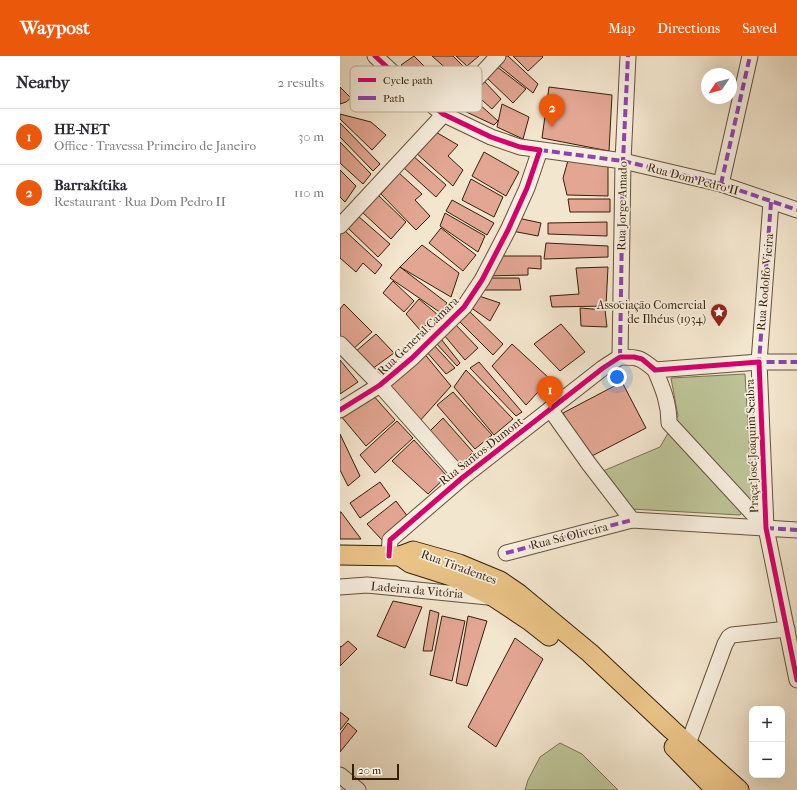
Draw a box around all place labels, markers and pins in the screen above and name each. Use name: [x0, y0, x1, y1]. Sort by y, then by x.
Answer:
pin: 2: [539, 94, 565, 127]
place label: Associação Comercial de Ilhéus (1934): [596, 298, 707, 326]
place icon: Associação Comercial de Ilhéus (1934): [709, 302, 729, 327]
pin: 1: [537, 376, 563, 409]

